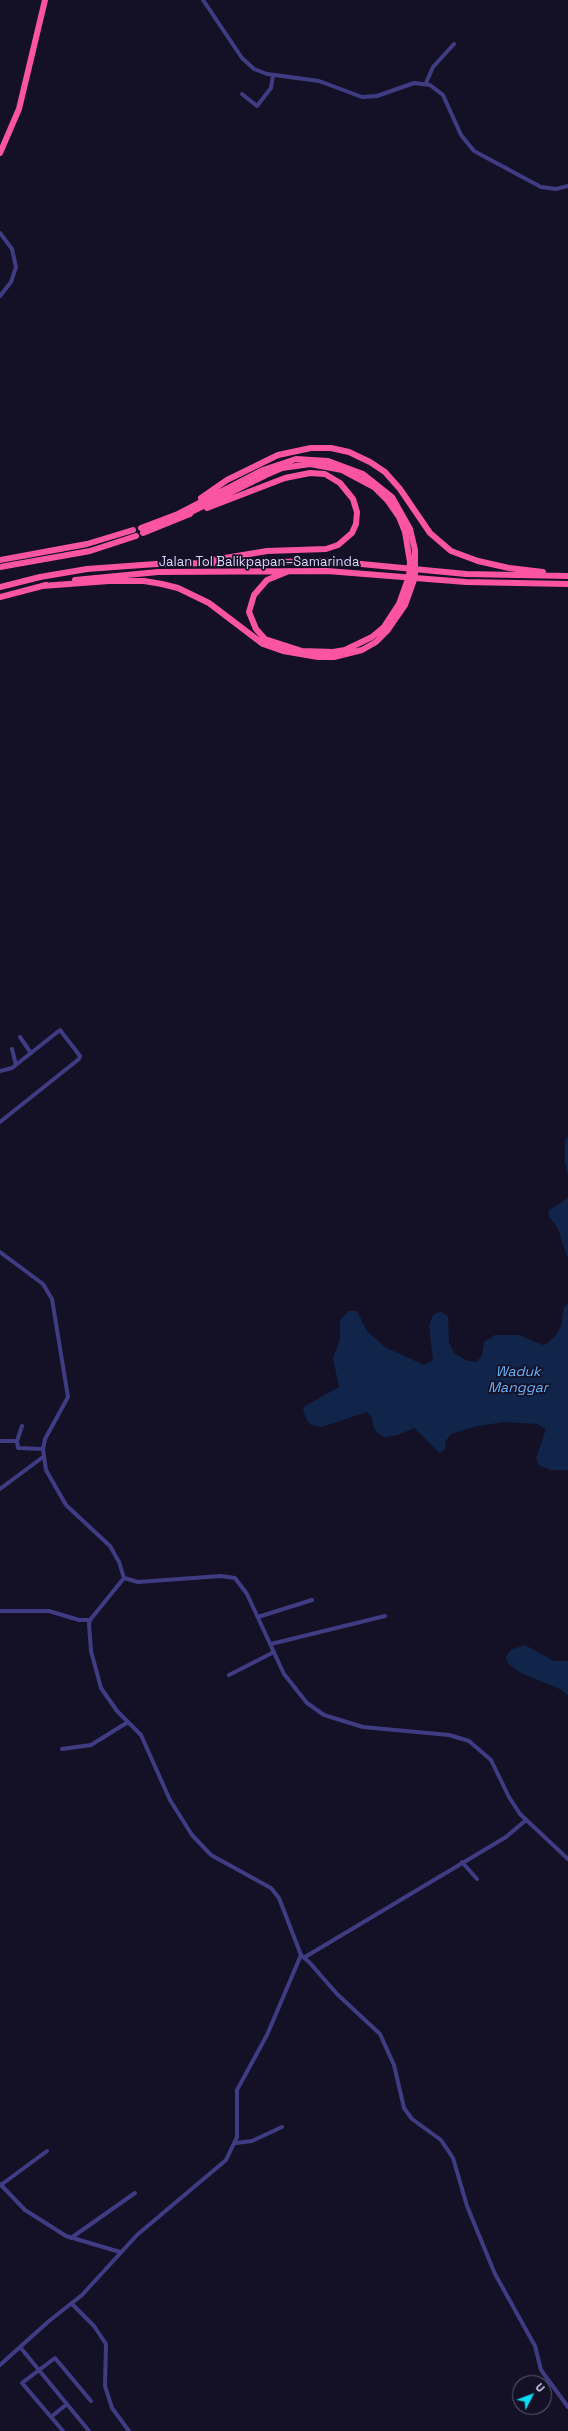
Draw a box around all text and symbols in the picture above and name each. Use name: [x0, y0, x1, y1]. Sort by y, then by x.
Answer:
street label: Jalan Tol Balikpapan–Samarinda: [159, 554, 359, 570]
water label: Waduk Manggar: [488, 1364, 548, 1396]
north arrow: [512, 2375, 552, 2415]
text: U: [532, 2380, 548, 2395]

